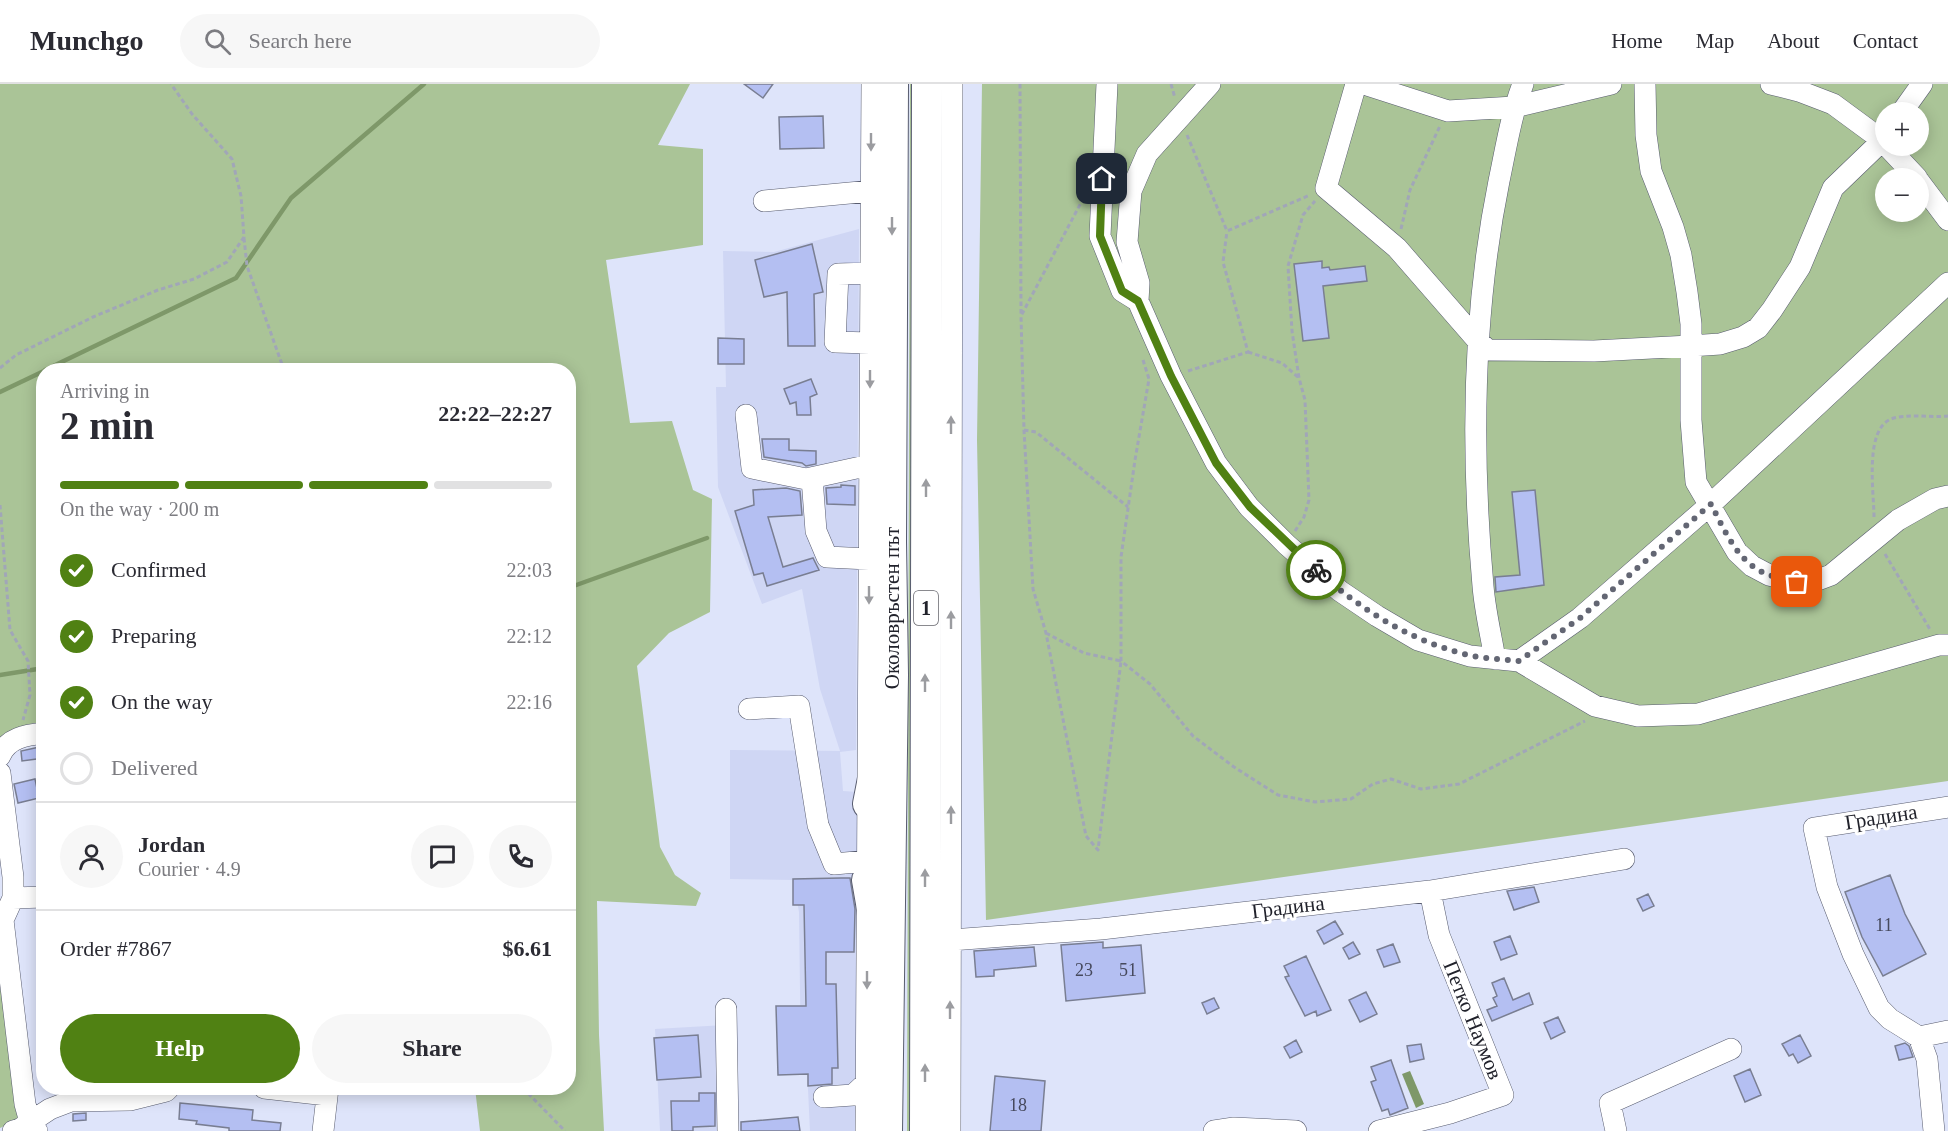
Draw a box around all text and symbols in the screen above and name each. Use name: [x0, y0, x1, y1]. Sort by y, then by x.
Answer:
search box: [180, 14, 600, 68]
text: Munchgo: [30, 25, 144, 56]
icon: search: [201, 25, 234, 58]
text: Search here: [249, 28, 352, 53]
text: Home: [1611, 29, 1663, 53]
text: Map: [1696, 29, 1734, 53]
text: About: [1767, 29, 1820, 53]
text: Contact: [1853, 29, 1918, 53]
map controls: [1875, 102, 1929, 222]
button: +: [1875, 102, 1929, 156]
one-way arrow: [867, 133, 876, 152]
pin: [1076, 153, 1127, 204]
icon: home: [1085, 162, 1118, 195]
button: −: [1875, 168, 1929, 222]
one-way arrow: [887, 217, 897, 236]
one-way arrow: [865, 370, 875, 389]
text: Arriving in: [60, 380, 149, 402]
text: 22:22–22:27: [438, 401, 552, 426]
text: 2 min: [60, 404, 154, 447]
one-way arrow: [946, 415, 956, 434]
one-way arrow: [921, 478, 931, 497]
text: On the way · 200 m: [60, 498, 219, 520]
street label: Околовръстен път: [880, 527, 904, 689]
courier: [1286, 540, 1346, 600]
icon: check: [60, 554, 93, 587]
icon: bike: [1300, 554, 1333, 587]
pin: [1771, 556, 1822, 607]
text: Confirmed: [111, 557, 206, 582]
text: 22:03: [506, 559, 552, 581]
icon: bag: [1780, 565, 1813, 598]
one-way arrow: [864, 586, 874, 605]
road number: 1: [914, 591, 938, 625]
one-way arrow: [946, 610, 956, 629]
icon: check: [60, 620, 93, 653]
text: Preparing: [111, 623, 197, 648]
text: 22:12: [506, 625, 552, 647]
one-way arrow: [920, 673, 930, 692]
icon: check: [60, 686, 93, 719]
text: On the way: [111, 689, 212, 714]
text: 22:16: [506, 691, 552, 713]
text: Delivered: [111, 755, 198, 780]
street label: Градина: [1843, 799, 1920, 835]
one-way arrow: [946, 805, 956, 824]
button: person: [60, 825, 123, 888]
button: chat: [411, 825, 474, 888]
button: phone: [489, 825, 552, 888]
text: Jordan: [138, 832, 205, 857]
text: Courier · 4.9: [138, 858, 241, 880]
one-way arrow: [920, 868, 930, 887]
street label: Градина: [1250, 891, 1326, 923]
house number: 11: [1875, 915, 1893, 935]
text: Order #7867: [60, 936, 172, 961]
text: $6.61: [503, 936, 552, 961]
street label: Петко Наумов: [1438, 957, 1508, 1083]
house number: 23: [1075, 960, 1093, 980]
house number: 51: [1119, 960, 1137, 980]
one-way arrow: [862, 971, 872, 990]
one-way arrow: [945, 1000, 955, 1019]
button: Help: [60, 1014, 300, 1083]
button: Share: [312, 1014, 552, 1083]
one-way arrow: [920, 1063, 930, 1082]
house number: 18: [1009, 1095, 1027, 1115]

